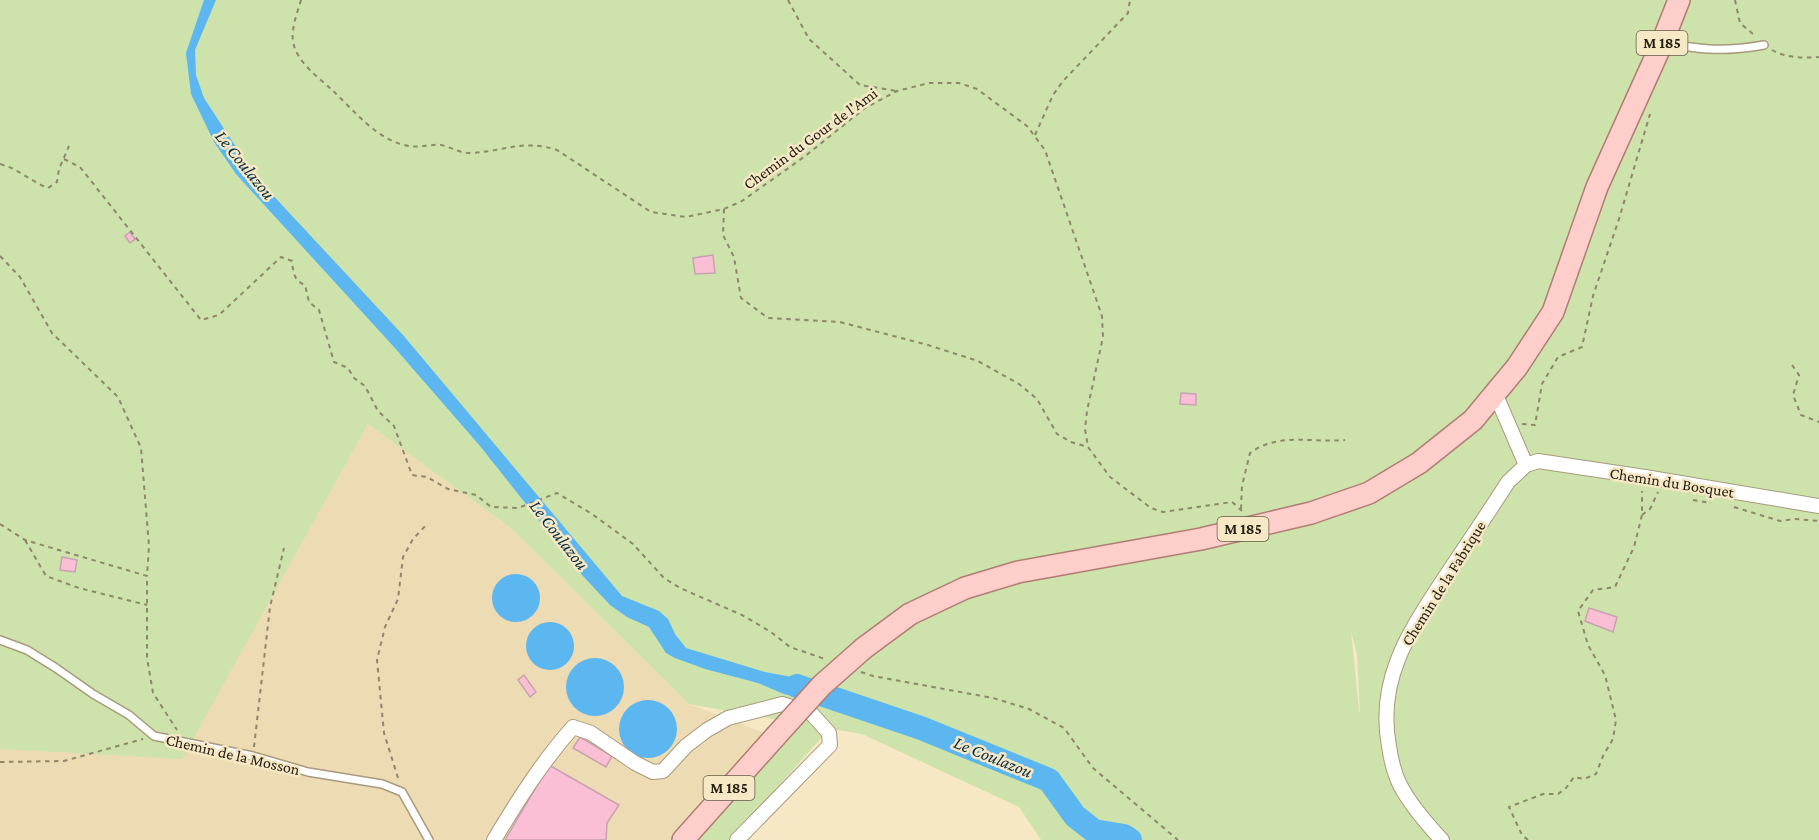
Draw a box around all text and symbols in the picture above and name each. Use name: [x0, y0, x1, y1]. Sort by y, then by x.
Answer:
road number: M 185: [1636, 31, 1688, 55]
street label: Chemin du Gour de l'Ami: [740, 84, 881, 193]
water label: Le Coulazou: [211, 127, 279, 203]
street label: Chemin du Bosquet: [1608, 464, 1736, 502]
water label: Le Coulazou: [526, 496, 592, 574]
road number: M 185: [1218, 517, 1268, 541]
street label: Chemin de la Fabrique: [1398, 518, 1490, 649]
street label: Chemin de la Mosson: [164, 731, 302, 778]
water label: Le Coulazou: [951, 732, 1035, 782]
road number: M 185: [704, 776, 754, 800]

